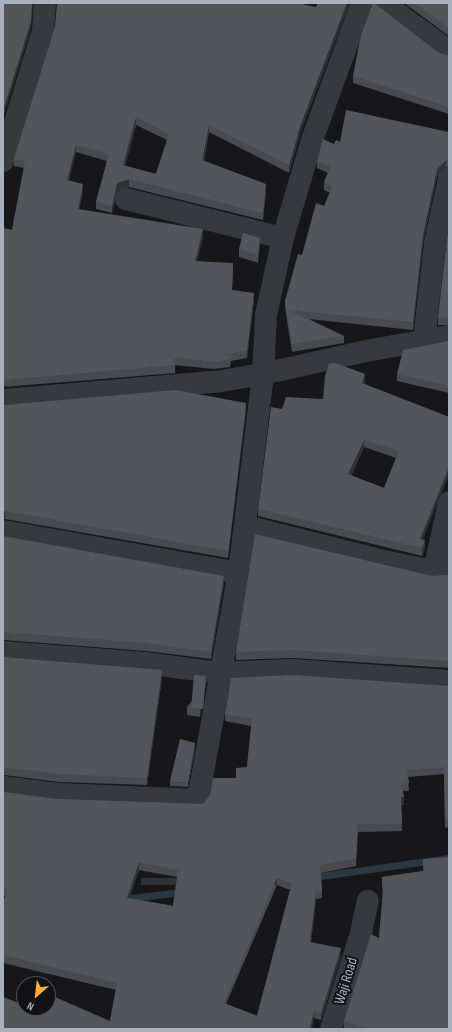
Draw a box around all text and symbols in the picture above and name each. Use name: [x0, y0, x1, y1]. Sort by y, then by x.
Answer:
street label: Waji Road: [330, 955, 362, 1007]
north arrow: [16, 976, 56, 1016]
text: N: [25, 999, 36, 1013]

